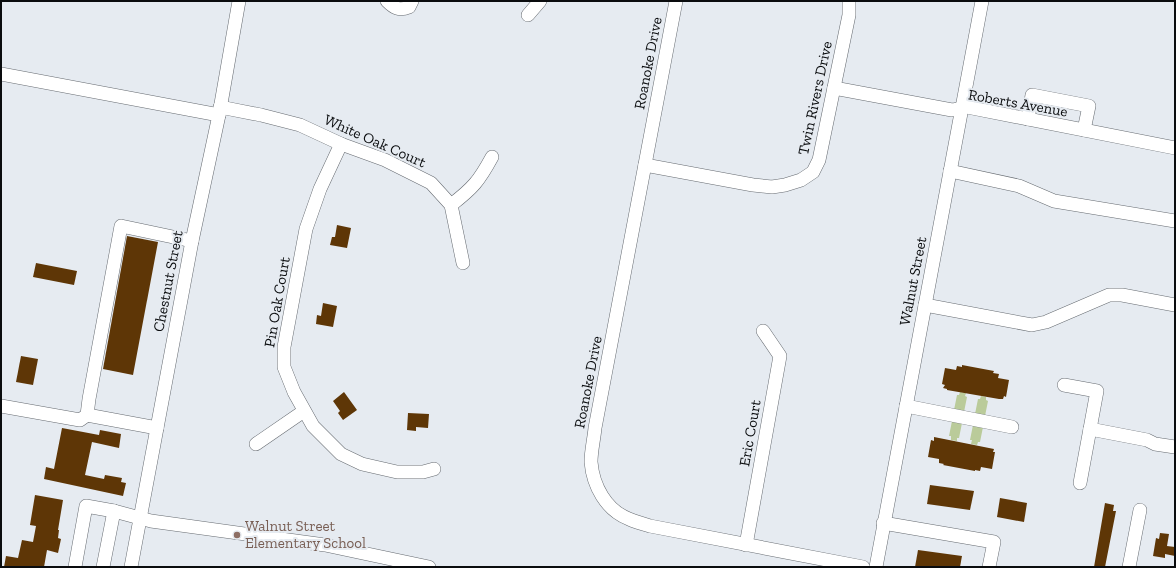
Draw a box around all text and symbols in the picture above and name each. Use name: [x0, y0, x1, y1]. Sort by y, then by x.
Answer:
street label: Roanoke Drive: [630, 15, 666, 111]
street label: Twin Rivers Drive: [794, 39, 836, 157]
street label: Roberts Avenue: [967, 85, 1069, 121]
street label: White Oak Court: [321, 110, 429, 172]
street label: Chestnut Street: [149, 228, 187, 333]
street label: Walnut Street: [896, 235, 931, 327]
street label: Pin Oak Court: [260, 255, 294, 349]
street label: Roanoke Drive: [570, 334, 606, 430]
street label: Eric Court: [735, 398, 765, 468]
place label: Walnut Street Elementary School: [245, 517, 366, 552]
marker: Walnut Street Elementary School: [232, 530, 242, 540]

